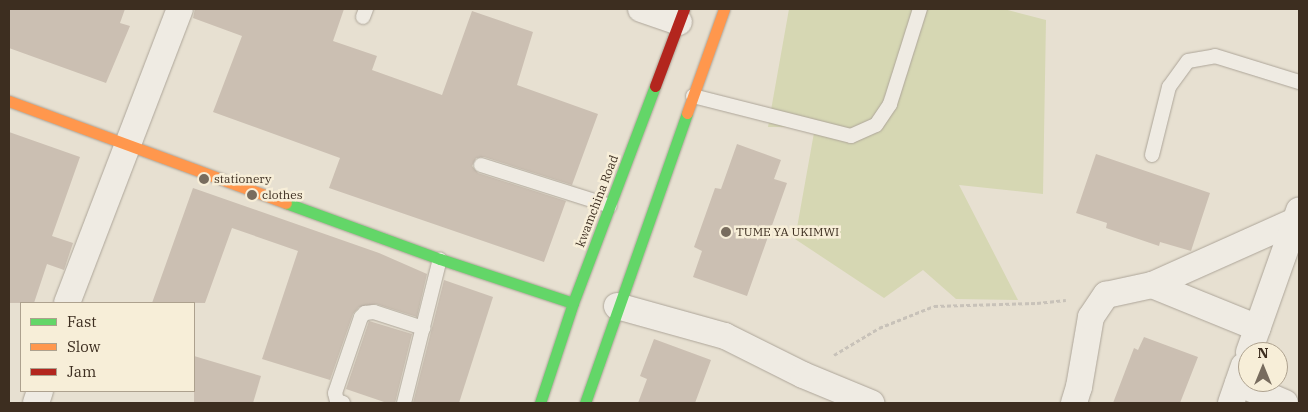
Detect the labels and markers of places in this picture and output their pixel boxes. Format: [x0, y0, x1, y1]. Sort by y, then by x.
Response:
place label: stationery [214, 172, 271, 186]
marker: stationery [198, 173, 210, 185]
place label: clothes [262, 188, 303, 202]
marker: clothes [246, 189, 258, 201]
place label: TUME YA UKIMWI [736, 225, 839, 239]
marker: TUME YA UKIMWI [720, 226, 732, 238]

